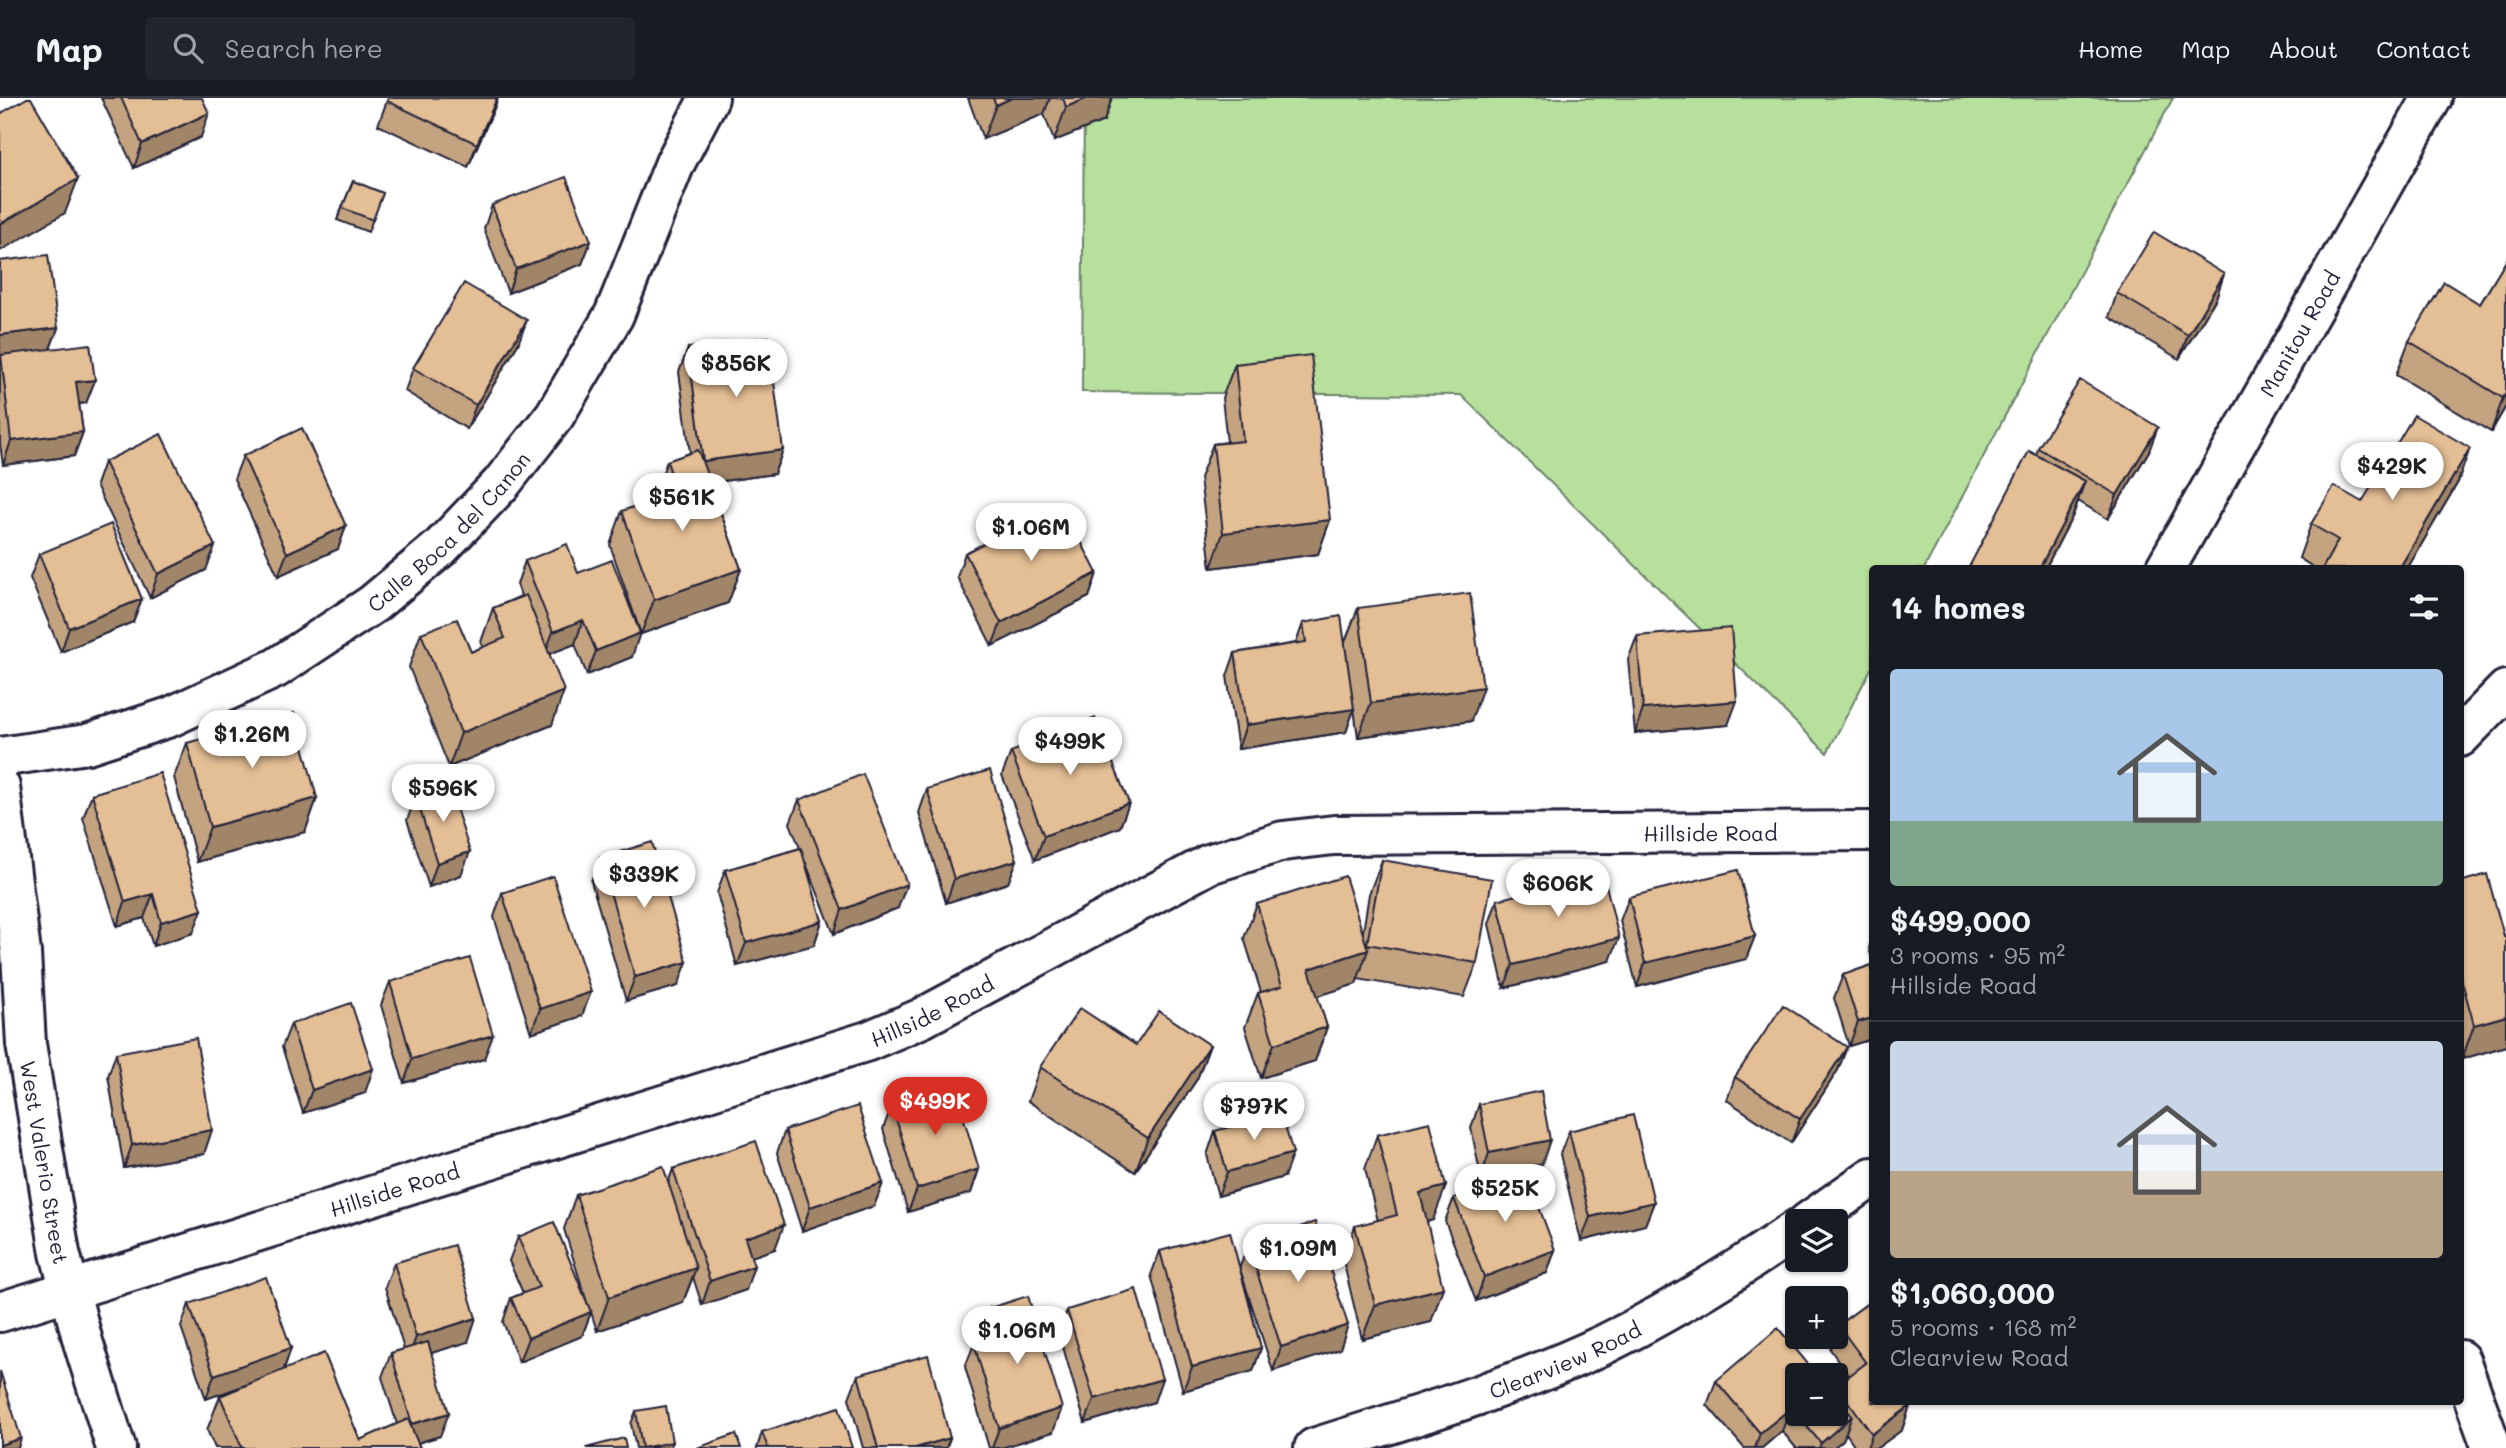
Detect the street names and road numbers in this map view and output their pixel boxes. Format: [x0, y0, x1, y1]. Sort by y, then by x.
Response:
street label: Manitou Road [2252, 266, 2345, 401]
street label: Calle Boca del Canon [361, 446, 535, 617]
street label: Hillside Road [1643, 818, 1778, 846]
street label: Hillside Road [866, 969, 998, 1052]
street label: West Valerio Street [15, 1058, 76, 1267]
street label: Hillside Road [326, 1156, 462, 1222]
street label: Clearview Road [1485, 1315, 1645, 1404]

